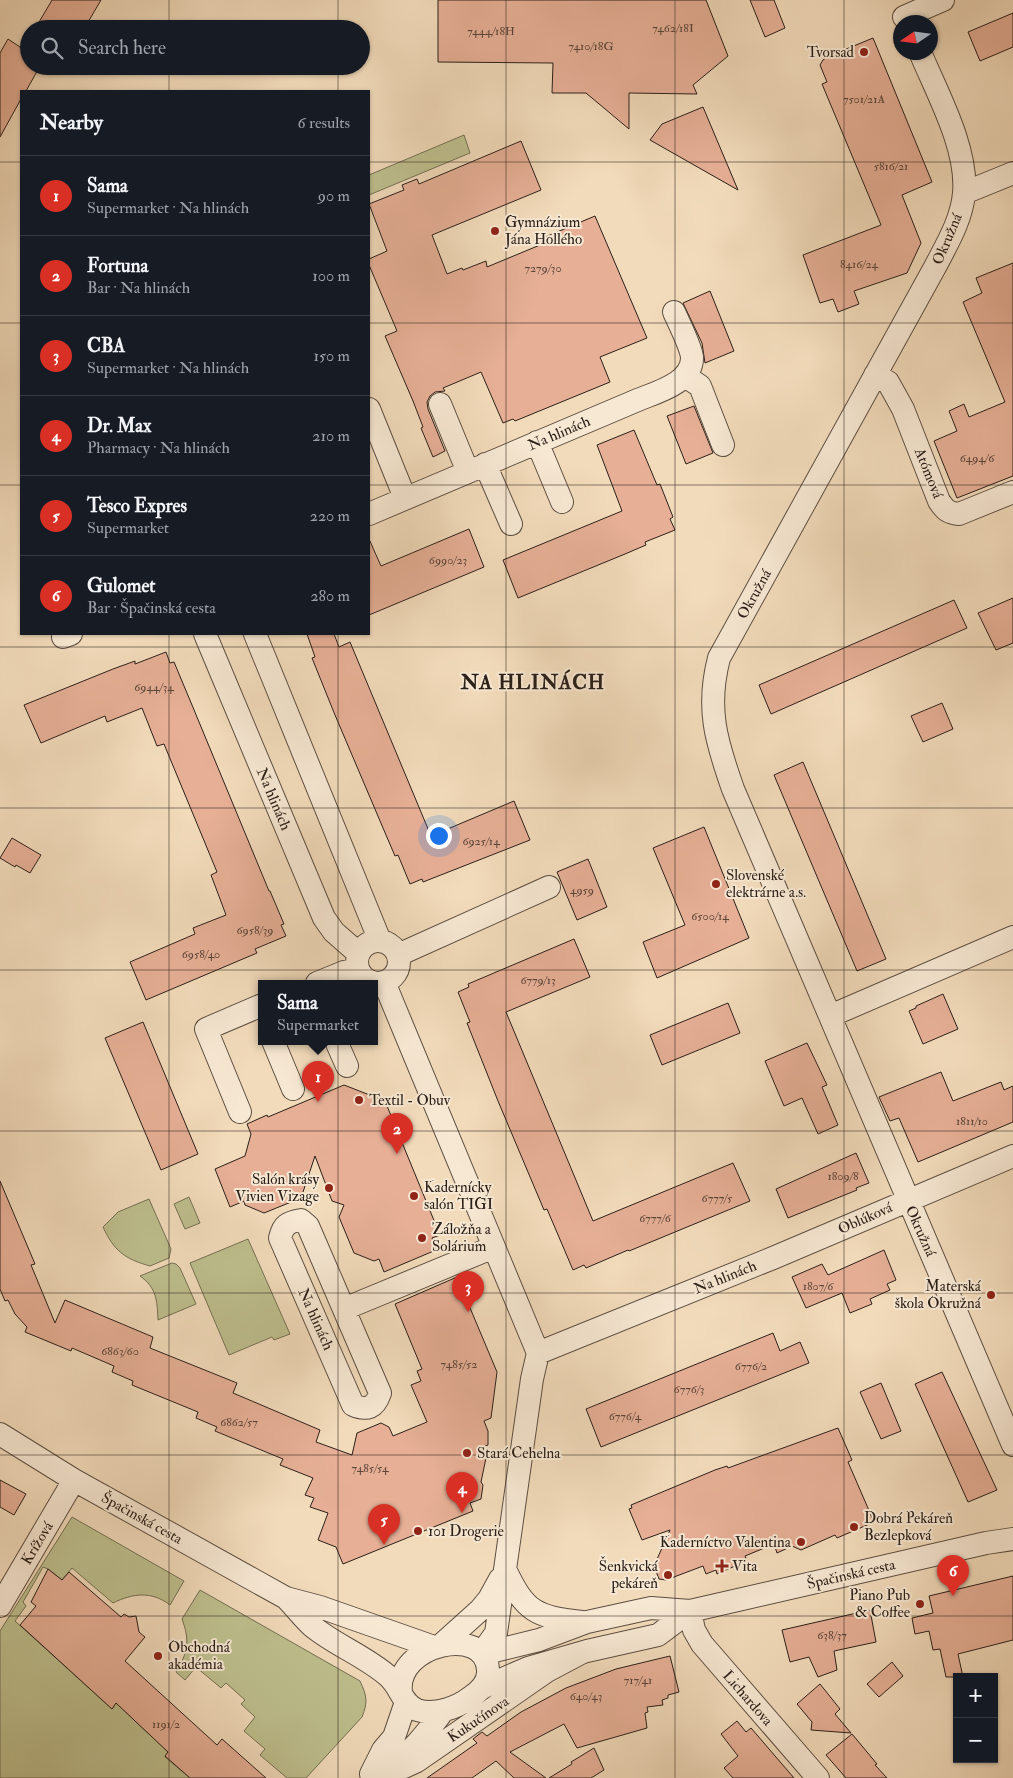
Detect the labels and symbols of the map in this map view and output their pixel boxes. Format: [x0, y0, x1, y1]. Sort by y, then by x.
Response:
north arrow [893, 15, 938, 60]
house number: 7462/18I [652, 21, 694, 36]
house number: 7444/18H [467, 24, 515, 39]
house number: 7410/18G [568, 39, 614, 54]
place label: Tvorsad [807, 43, 855, 62]
marker: Tvorsad [858, 46, 870, 58]
house number: 7501/21A [843, 92, 885, 107]
house number: 5816/21 [874, 159, 908, 174]
street label: Okružná [928, 210, 967, 268]
place label: Gymnázium Jána Hollého [504, 213, 582, 250]
marker: Gymnázium Jána Hollého [489, 225, 501, 237]
house number: 8416/24 [840, 257, 879, 272]
house number: 7279/30 [524, 261, 562, 276]
street label: Na hlinách [525, 412, 593, 455]
street label: Atómová [909, 444, 948, 502]
house number: 6494/6 [960, 451, 995, 466]
house number: 6990/23 [429, 553, 467, 568]
street label: Okružná [733, 565, 776, 622]
district label: NA HLINÁCH [460, 669, 605, 695]
house number: 6944/34 [134, 680, 174, 695]
street label: Na hlinách [252, 765, 295, 833]
your location [426, 823, 452, 849]
house number: 6925/14 [462, 834, 500, 849]
place label: Slovenské elektrárne a.s. [726, 866, 806, 902]
marker: Slovenské elektrárne a.s. [710, 878, 722, 890]
house number: 4959 [570, 883, 594, 898]
house number: 6500/14 [691, 909, 729, 924]
house number: 6958/39 [237, 923, 273, 938]
house number: 6958/40 [182, 947, 220, 962]
house number: 6779/13 [520, 973, 556, 988]
pin: 1 [302, 1061, 334, 1102]
place label: Textil - Obuv [369, 1091, 451, 1110]
marker: Textil - Obuv [353, 1094, 365, 1106]
pin: 2 [381, 1113, 413, 1154]
house number: 1811/10 [956, 1114, 988, 1129]
house number: 1809/8 [827, 1169, 859, 1184]
place label: Salón krásy Vivien Vizage [235, 1170, 319, 1206]
place label: Kadernícky salón TIGI [424, 1178, 493, 1214]
marker: Salón krásy Vivien Vizage [323, 1182, 335, 1194]
marker: Kadernícky salón TIGI [408, 1190, 420, 1202]
house number: 6777/5 [702, 1191, 733, 1206]
street label: Oblúková [835, 1198, 896, 1239]
street label: Okružná [901, 1203, 941, 1260]
house number: 6777/6 [639, 1211, 672, 1226]
place label: Záložňa a Solárium [432, 1220, 492, 1256]
marker: Záložňa a Solárium [416, 1232, 428, 1244]
street label: Na hlinách [691, 1256, 759, 1299]
pin: 3 [452, 1271, 484, 1312]
place label: Materská škola Okružná [895, 1277, 982, 1313]
house number: 1807/6 [803, 1279, 834, 1294]
street label: Na hlinách [293, 1285, 338, 1353]
marker: Materská škola Okružná [985, 1289, 997, 1301]
house number: 6863/60 [101, 1344, 139, 1359]
house number: 7485/52 [441, 1357, 477, 1372]
house number: 6776/2 [735, 1359, 767, 1374]
house number: 6776/3 [674, 1382, 704, 1397]
house number: 6776/4 [609, 1409, 642, 1424]
house number: 6862/57 [220, 1415, 258, 1430]
place label: Stará Cehelna [477, 1444, 561, 1463]
marker: Stará Cehelna [461, 1447, 473, 1459]
house number: 7485/54 [352, 1461, 389, 1476]
pin: 4 [446, 1472, 478, 1513]
street label: Špačinská cesta [97, 1487, 187, 1550]
pin: 5 [368, 1504, 400, 1545]
place label: Dobrá Pekáreň Bezlepková [864, 1509, 953, 1546]
street label: Krížová [17, 1518, 58, 1568]
marker: Dobrá Pekáreň Bezlepková [848, 1521, 860, 1533]
place label: 101 Drogerie [428, 1522, 504, 1541]
marker: 101 Drogerie [412, 1525, 424, 1537]
place label: Kaderníctvo Valentina [660, 1533, 792, 1552]
marker: Kaderníctvo Valentina [795, 1536, 807, 1548]
street label: Špačinská cesta [805, 1553, 898, 1595]
place label: Šenkvická pekáreň [599, 1555, 659, 1594]
pin: 6 [937, 1555, 969, 1596]
place label: Vita [732, 1557, 758, 1576]
marker: Vita [716, 1560, 728, 1572]
marker: Šenkvická pekáreň [662, 1569, 674, 1581]
place label: Piano Pub & Coffee [849, 1586, 910, 1622]
marker: Piano Pub & Coffee [914, 1598, 926, 1610]
house number: 638/37 [817, 1628, 847, 1643]
place label: Obchodná akadémia [168, 1638, 231, 1674]
marker: Obchodná akadémia [152, 1650, 164, 1662]
street label: Lichardova [718, 1667, 777, 1731]
house number: 717/41 [624, 1673, 652, 1688]
house number: 640/43 [570, 1689, 602, 1704]
street label: Kukučínova [444, 1691, 513, 1747]
house number: 1191/2 [152, 1717, 180, 1732]

